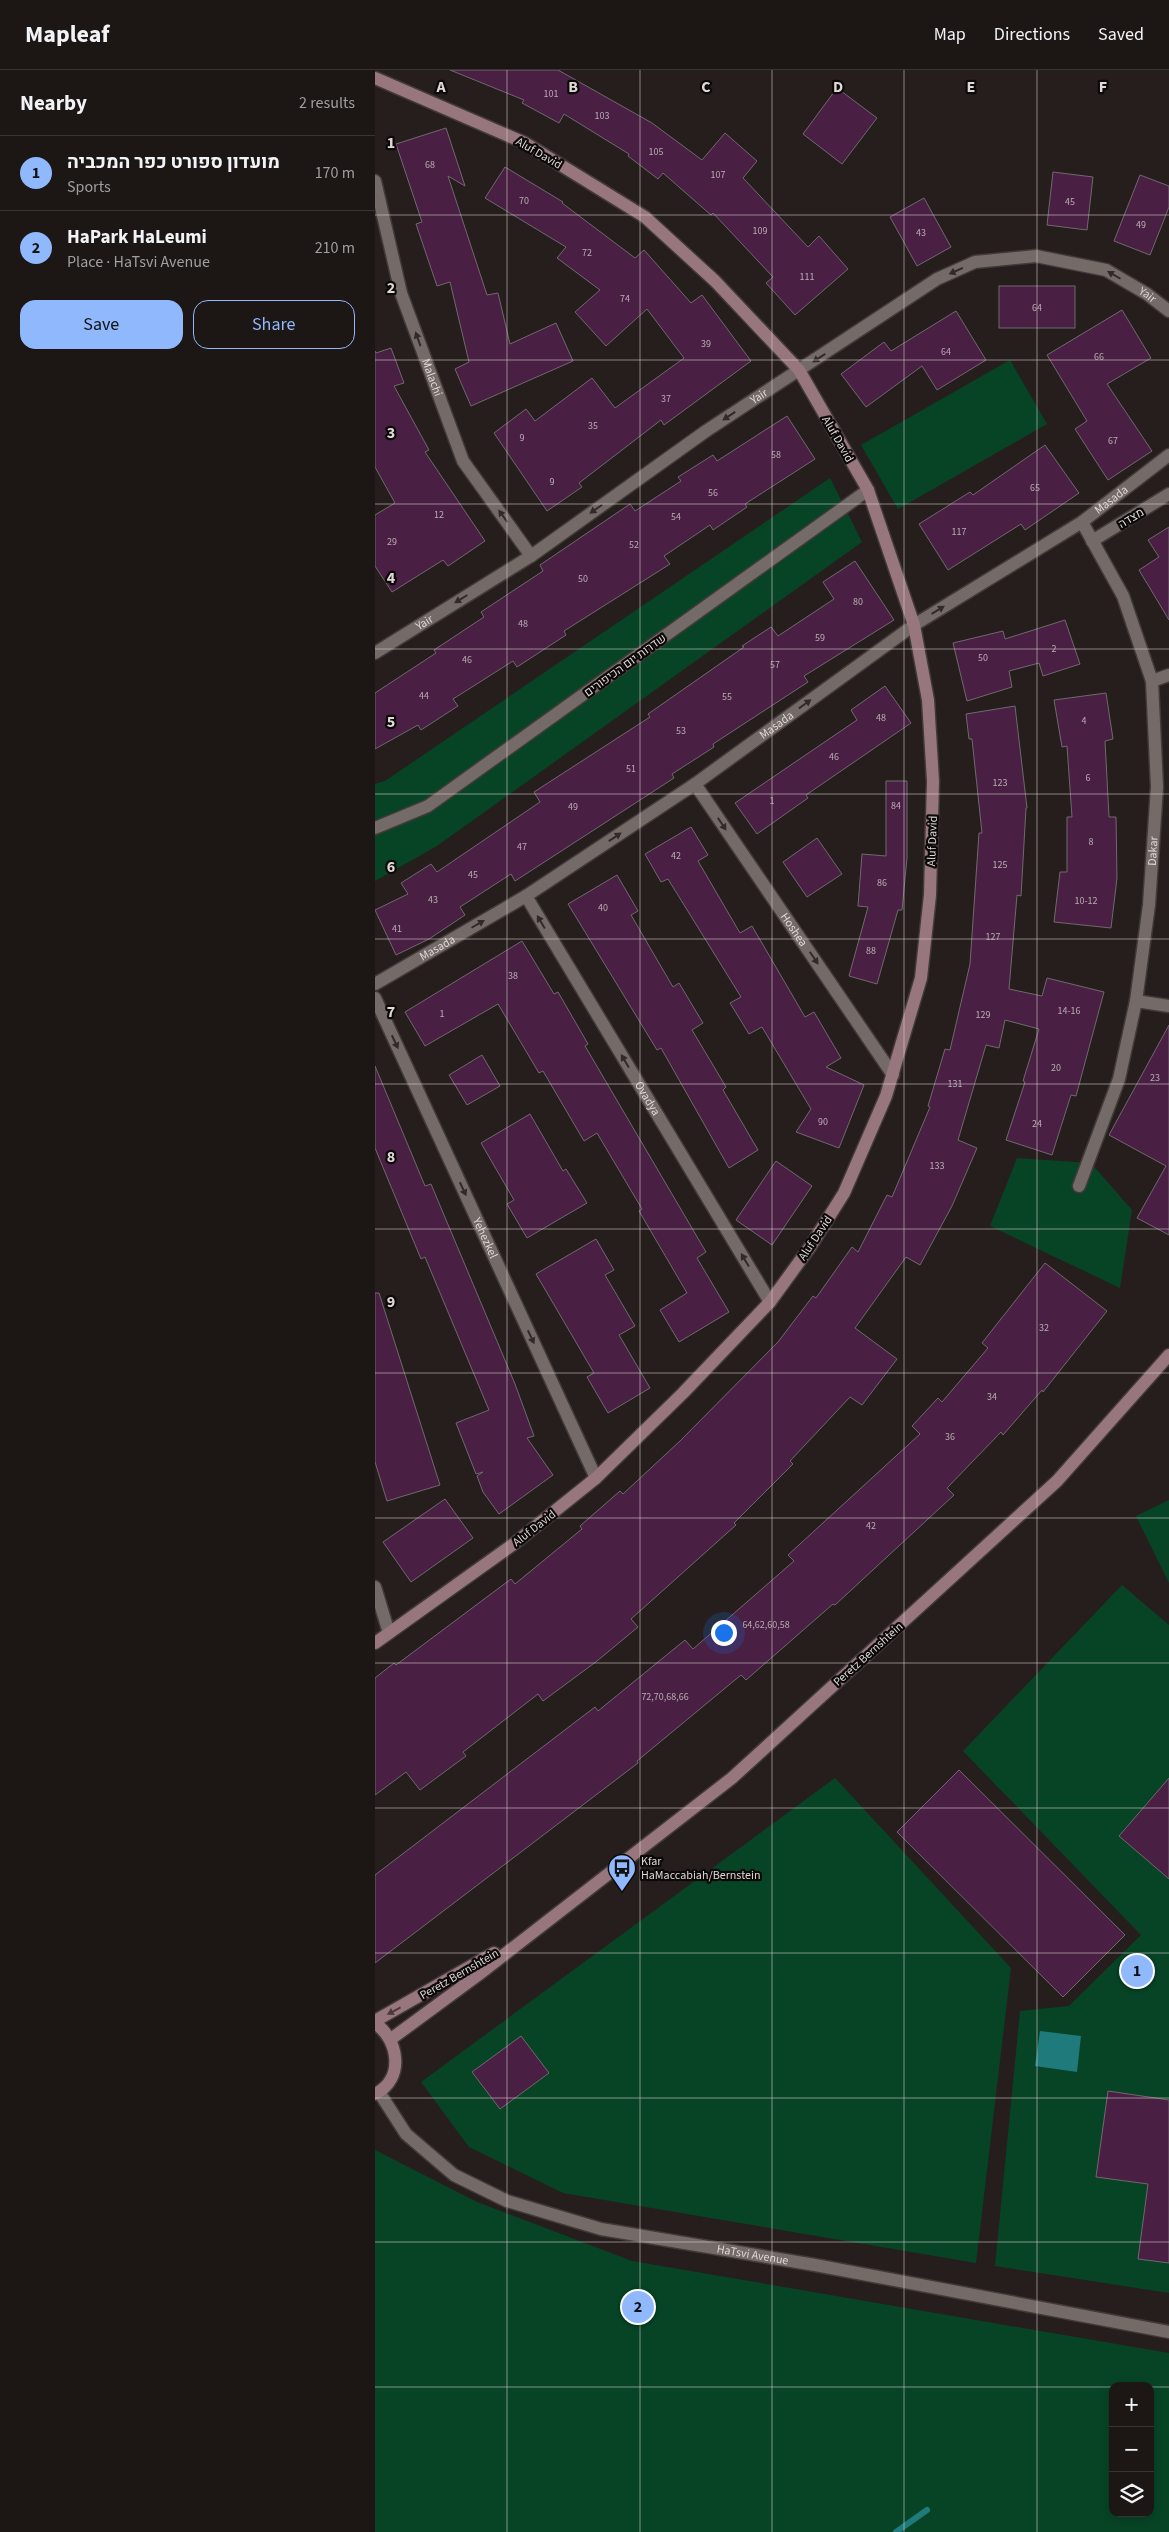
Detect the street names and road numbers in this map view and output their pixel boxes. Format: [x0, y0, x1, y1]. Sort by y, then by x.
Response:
street label: Aluf David [513, 133, 565, 173]
street label: Yair [1135, 282, 1160, 308]
street label: Malachi [417, 356, 446, 399]
street label: Yair [746, 384, 772, 409]
street label: Aluf David [818, 413, 858, 465]
street label: Masada [1091, 481, 1132, 518]
street label: מצדה [1115, 504, 1147, 533]
street label: Yair [411, 610, 437, 635]
street label: שדרות יום הכיפורים [581, 630, 670, 701]
street label: Masada [756, 707, 797, 744]
street label: Aluf David [923, 815, 942, 867]
street label: Dakar [1144, 835, 1163, 866]
street label: Hoshea [776, 909, 811, 950]
street label: Masada [416, 931, 458, 965]
street label: Ovadya [630, 1078, 664, 1119]
street label: Aluf David [794, 1213, 837, 1264]
street label: Yehezkel [468, 1214, 502, 1261]
street label: Aluf David [509, 1506, 559, 1551]
street label: Peretz Bernshtein [830, 1618, 907, 1690]
street label: Peretz Bernshtein [417, 1945, 502, 2004]
street label: HaTsvi Avenue [716, 2241, 790, 2269]

